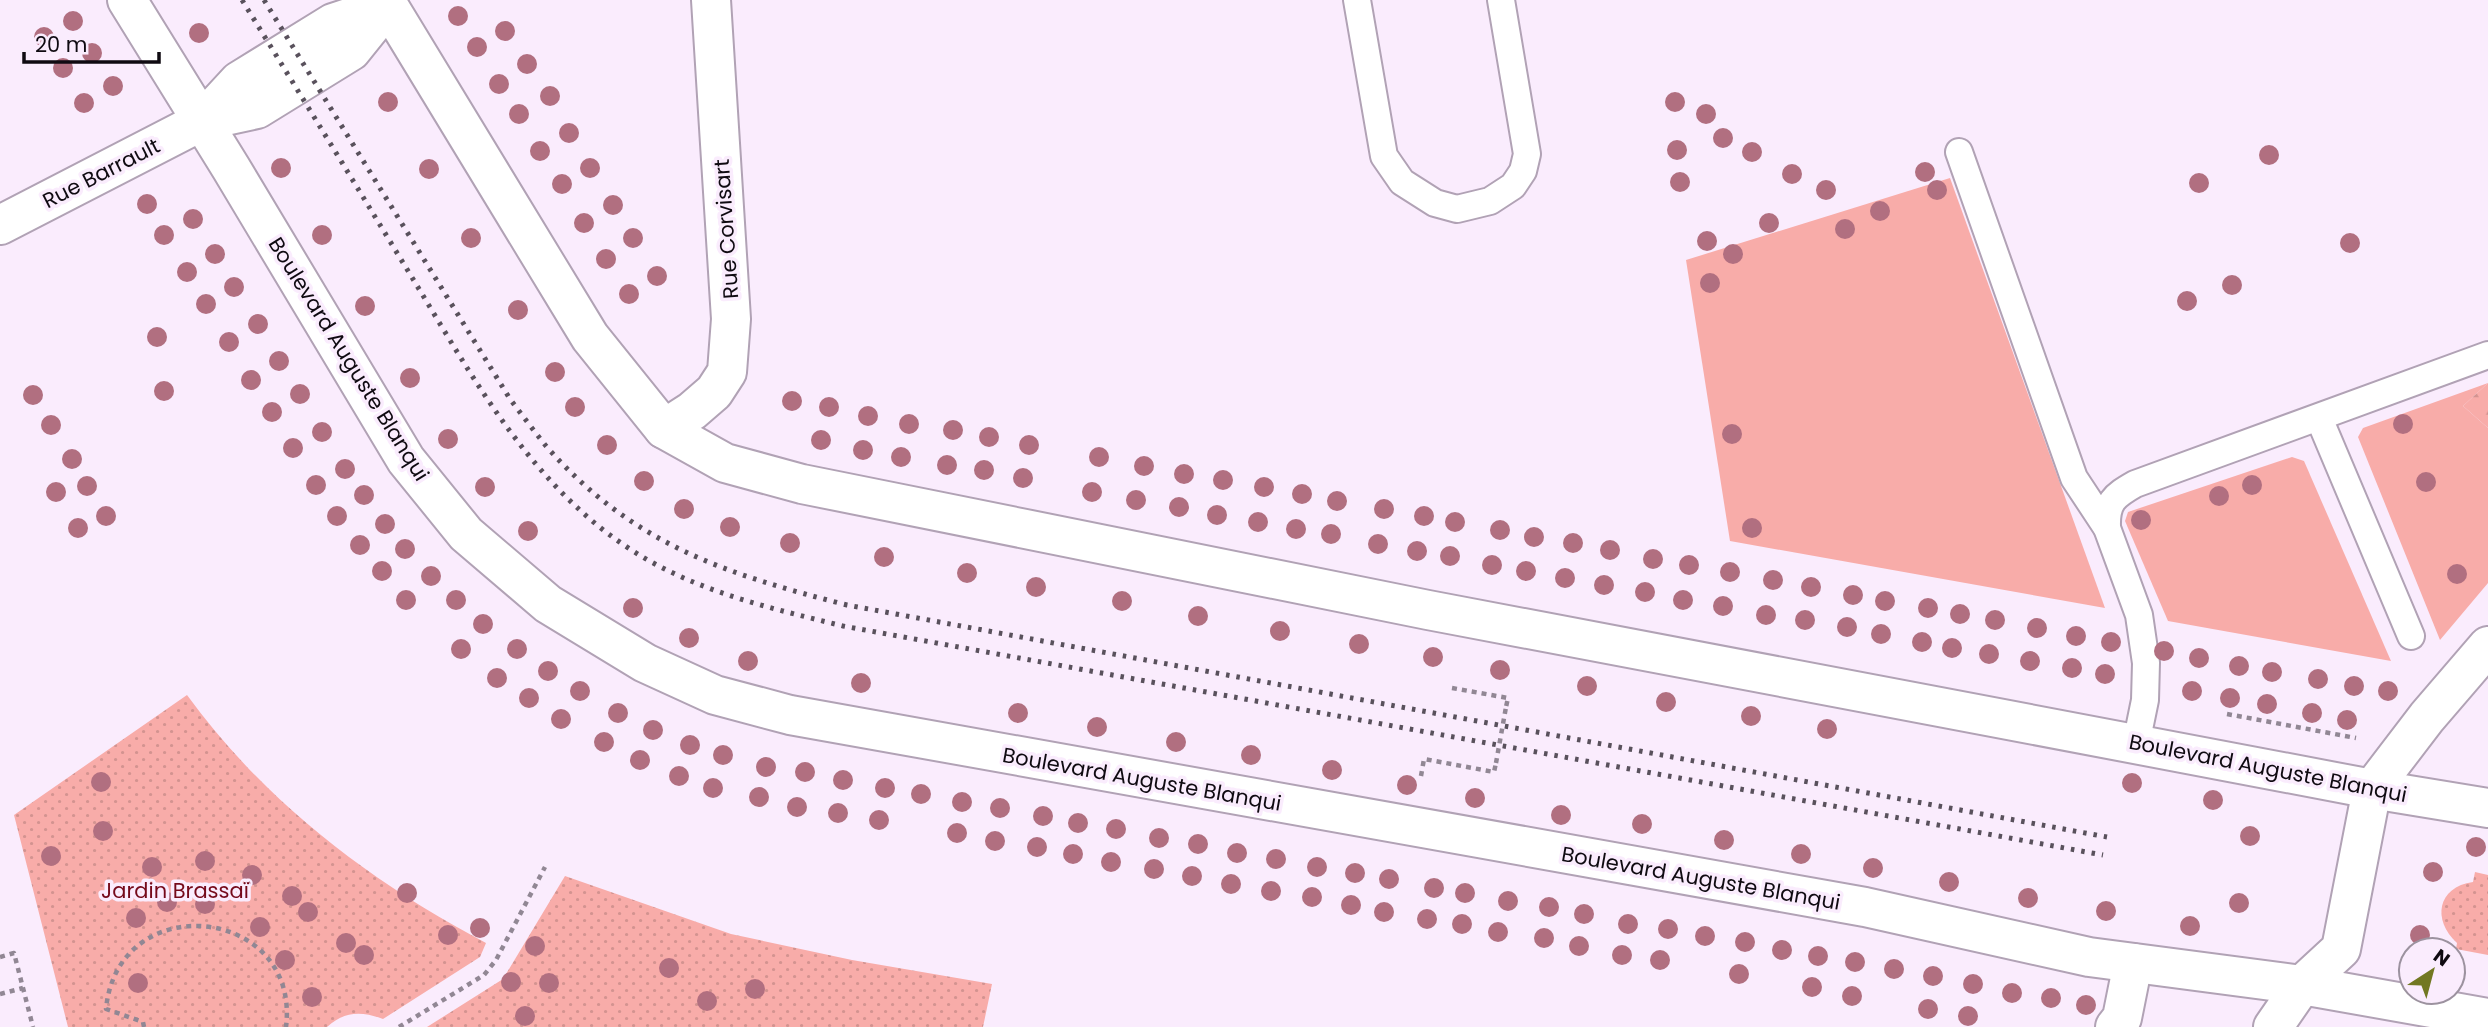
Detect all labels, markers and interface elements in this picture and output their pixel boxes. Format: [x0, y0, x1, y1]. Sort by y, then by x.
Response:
scale bar [24, 21, 159, 65]
text: 20 m [35, 30, 88, 59]
street label: Rue Barrault [37, 131, 165, 215]
street label: Rue Corvisart [707, 158, 745, 300]
street label: Boulevard Auguste Blanqui [262, 232, 436, 486]
street label: Boulevard Auguste Blanqui [2127, 727, 2409, 809]
street label: Boulevard Auguste Blanqui [1000, 740, 1284, 818]
street label: Boulevard Auguste Blanqui [1559, 839, 1843, 917]
park label: Jardin Brassaï [101, 876, 250, 905]
north arrow [2397, 936, 2467, 1006]
text: N [2428, 943, 2455, 973]

